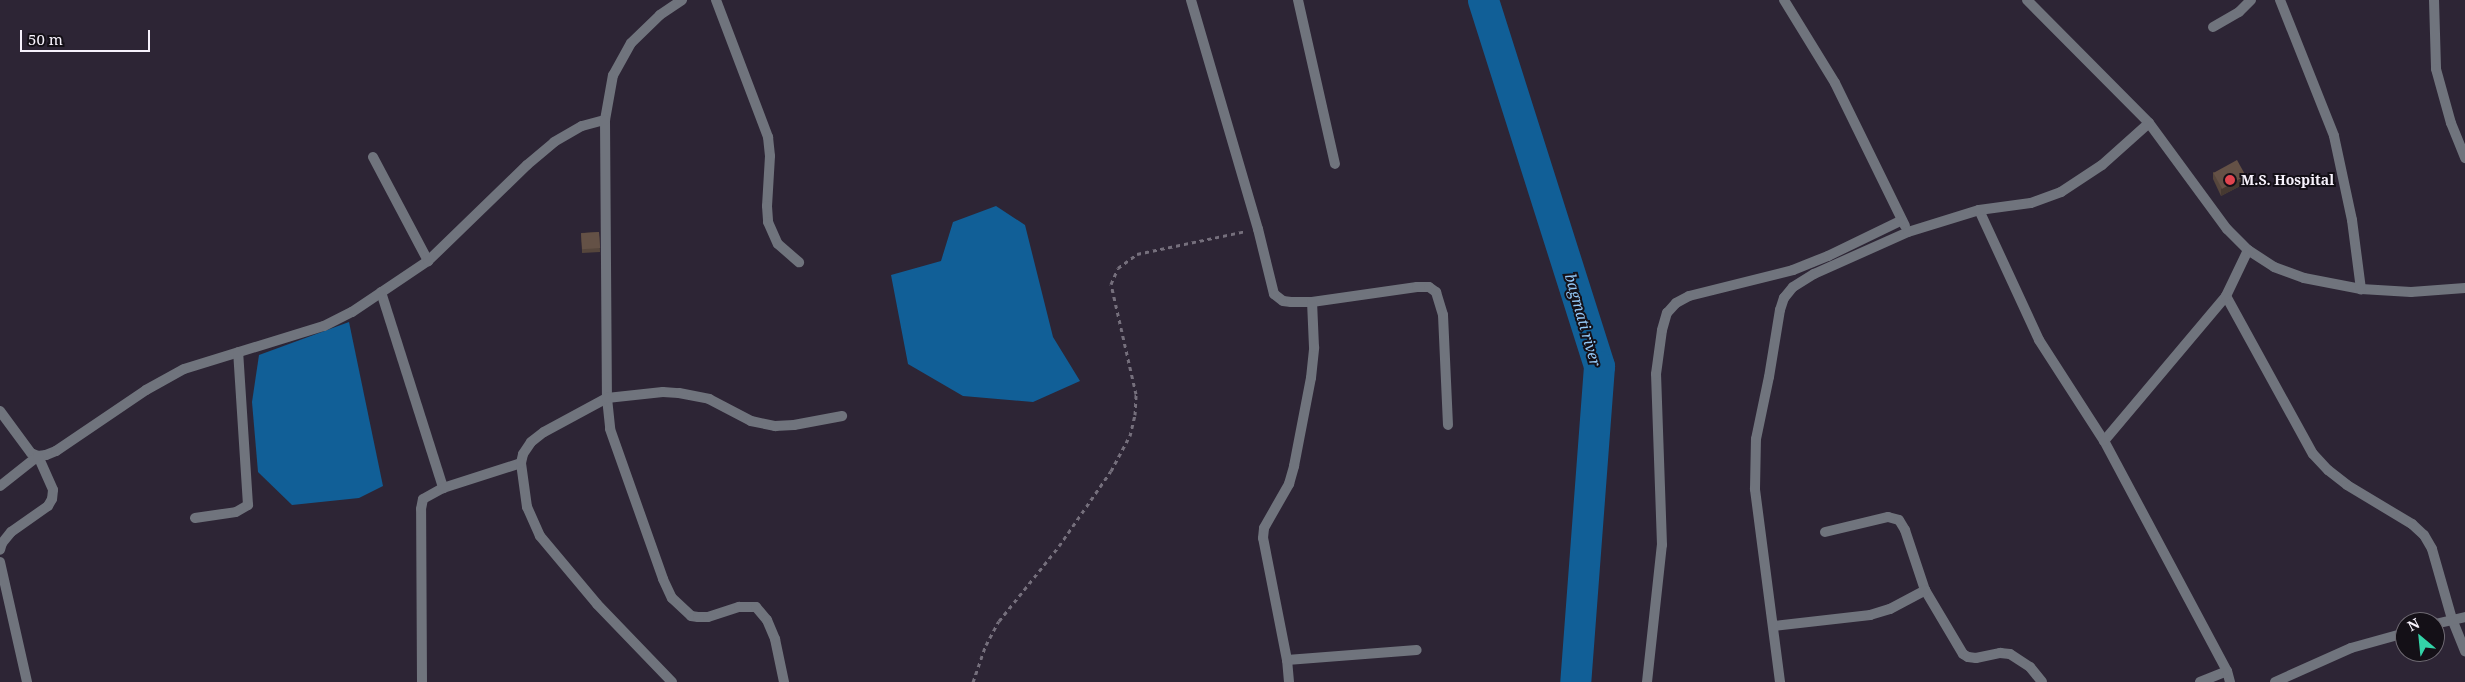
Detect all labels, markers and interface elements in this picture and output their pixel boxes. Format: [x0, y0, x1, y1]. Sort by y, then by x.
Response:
scale bar [22, 20, 152, 52]
text: 50 m [28, 29, 63, 49]
place label: M.S. Hospital [2241, 172, 2334, 188]
marker: M.S. Hospital [2223, 173, 2237, 187]
water label: bagmati river [1561, 272, 1605, 368]
north arrow [2395, 612, 2445, 662]
text: N [2404, 613, 2423, 635]

